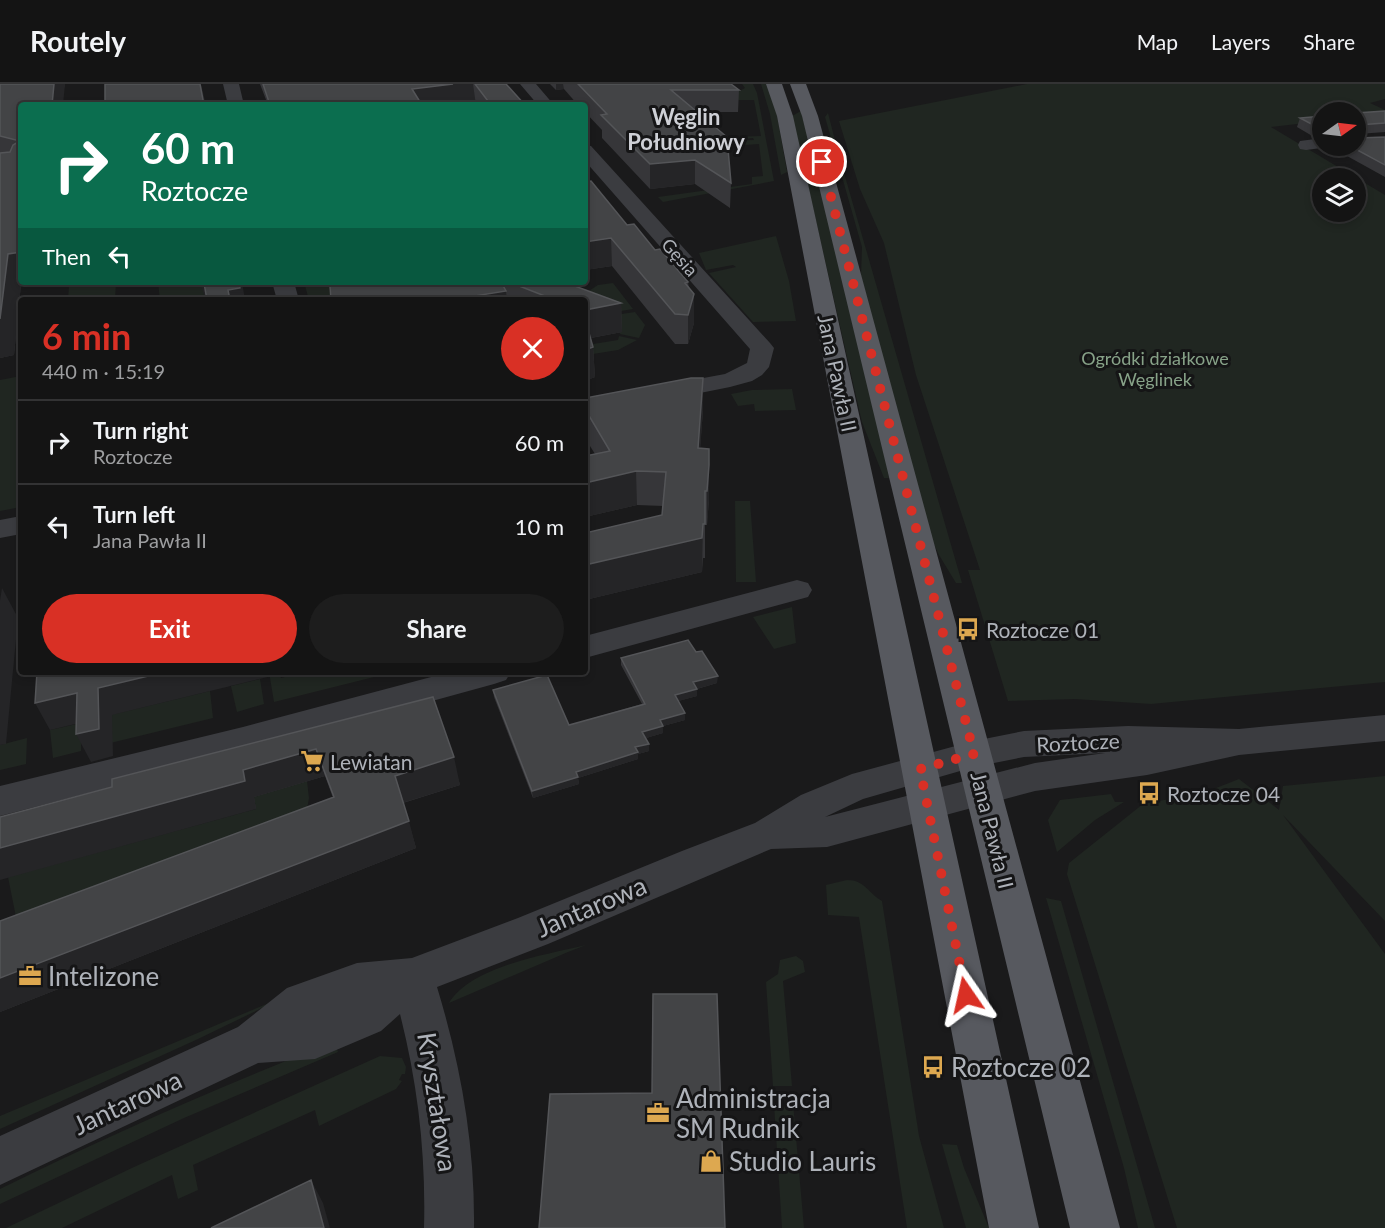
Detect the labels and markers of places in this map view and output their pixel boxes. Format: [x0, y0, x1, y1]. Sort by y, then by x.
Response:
pin [796, 136, 847, 187]
bus stop icon: Roztocze 01 [955, 616, 981, 642]
place label: Roztocze 01 [986, 617, 1099, 642]
supermarket icon: Lewiatan [299, 748, 325, 774]
place label: Lewiatan [330, 749, 413, 774]
bus stop icon: Roztocze 04 [1136, 780, 1162, 806]
place label: Roztocze 04 [1167, 781, 1280, 806]
place label: Intelizone [48, 960, 159, 992]
office icon: Intelizone [17, 963, 43, 989]
place label: Roztocze 02 [951, 1051, 1091, 1083]
bus stop icon: Roztocze 02 [920, 1054, 946, 1080]
place label: Administracja SM Rudnik [676, 1082, 831, 1144]
office icon: Administracja SM Rudnik [645, 1100, 671, 1126]
place label: Studio Lauris [729, 1145, 876, 1177]
shop icon: Studio Lauris [698, 1148, 724, 1174]

